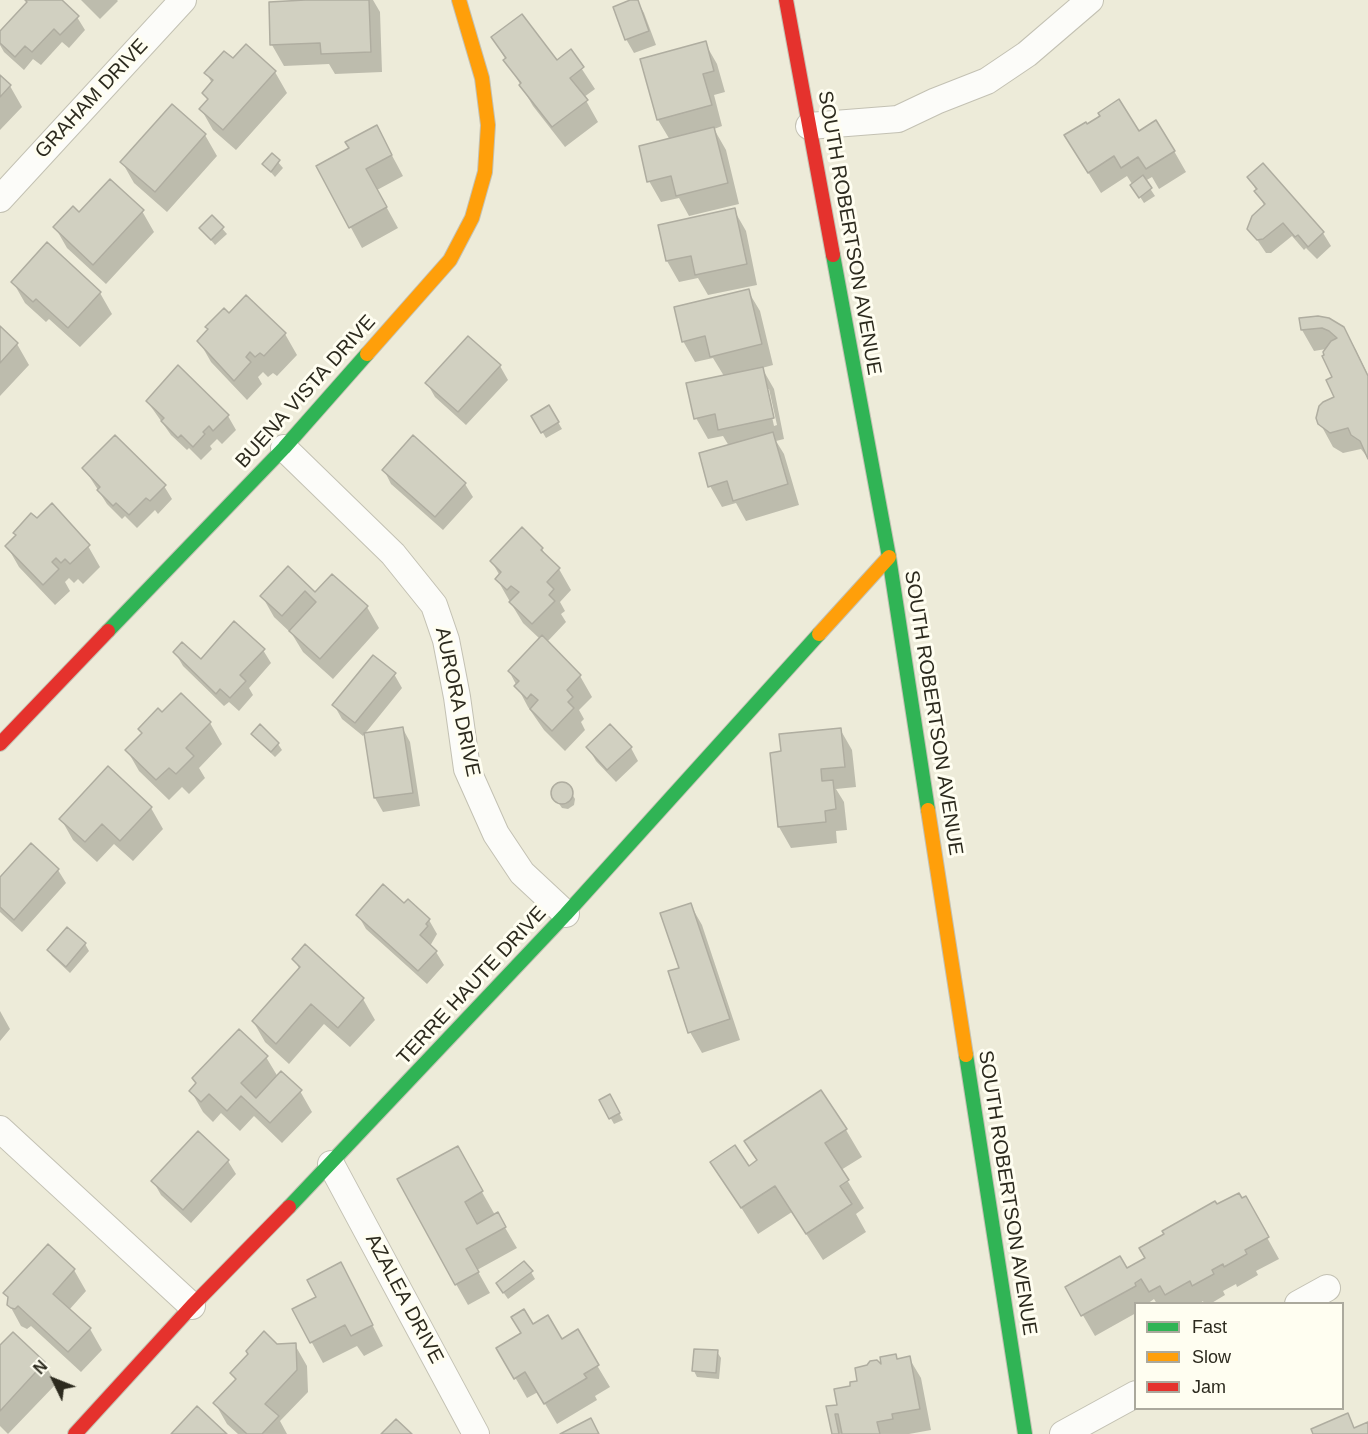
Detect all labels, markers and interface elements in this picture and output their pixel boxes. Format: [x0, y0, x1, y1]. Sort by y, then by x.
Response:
street label: GRAHAM DRIVE [31, 34, 153, 164]
street label: SOUTH ROBERTSON AVENUE [812, 89, 886, 377]
street label: BUENA VISTA DRIVE [231, 311, 381, 473]
street label: SOUTH ROBERTSON AVENUE [899, 569, 967, 857]
street label: AURORA DRIVE [429, 625, 485, 779]
street label: TERRE HAUTE DRIVE [392, 902, 552, 1070]
street label: SOUTH ROBERTSON AVENUE [973, 1049, 1041, 1337]
street label: AZALEA DRIVE [360, 1230, 448, 1368]
legend [1134, 1302, 1344, 1410]
text: Fast [1192, 1317, 1227, 1337]
text: Slow [1192, 1347, 1231, 1367]
north arrow [24, 1350, 84, 1410]
text: N [30, 1357, 51, 1377]
text: Jam [1192, 1377, 1226, 1397]

